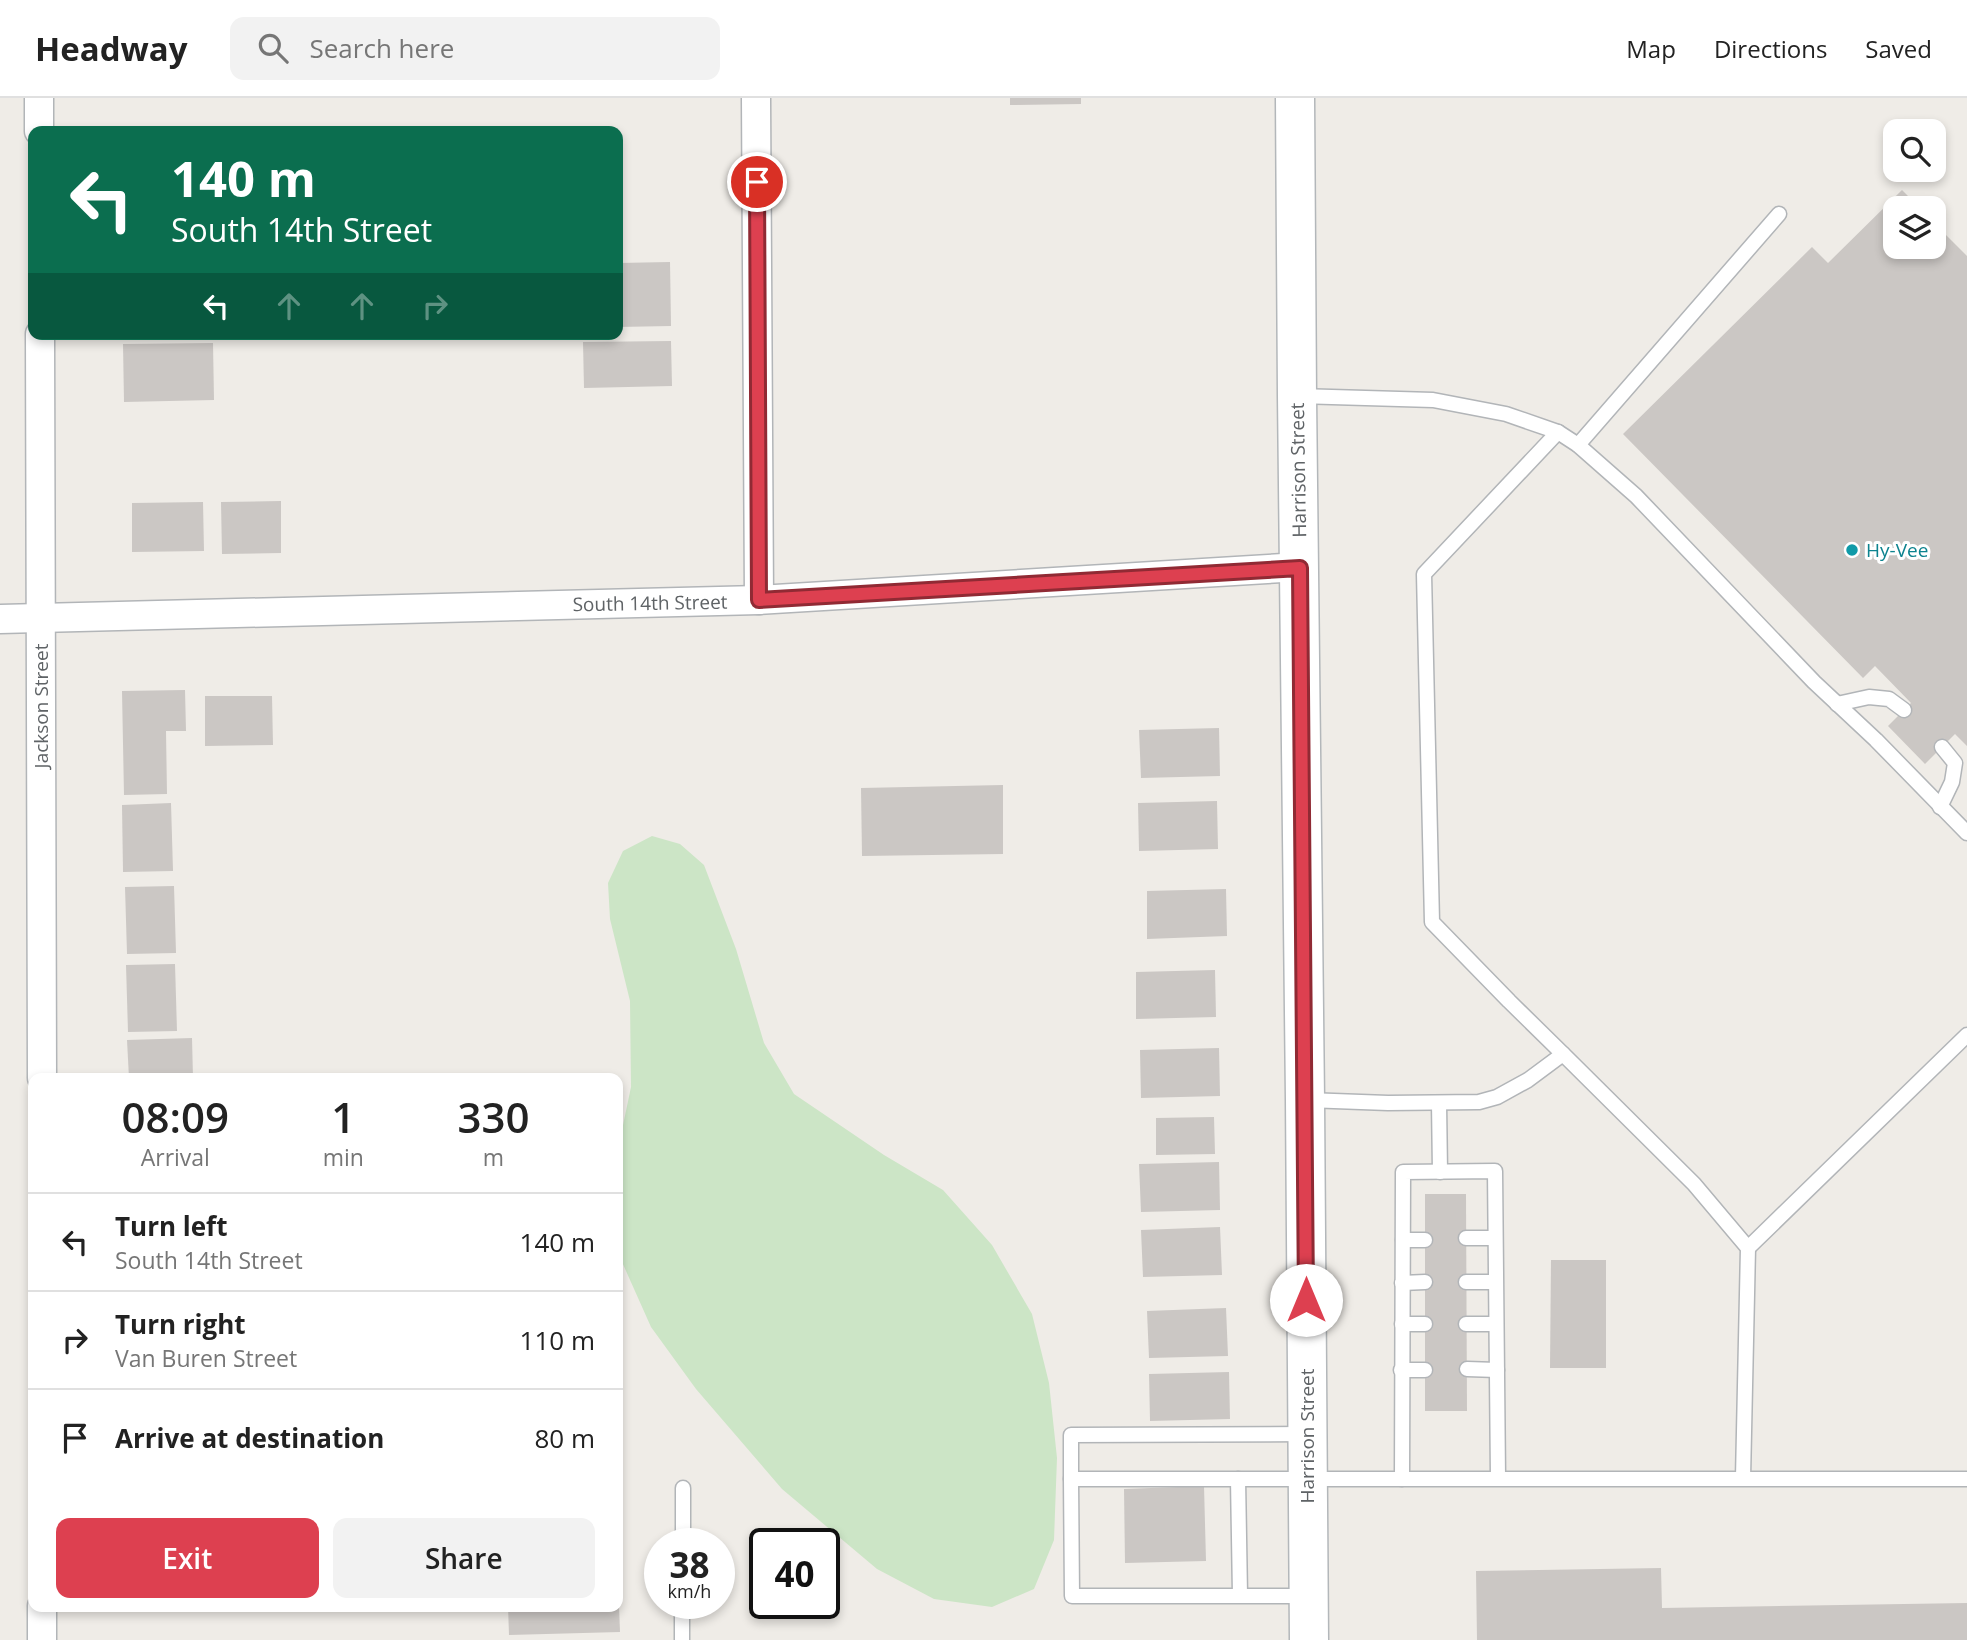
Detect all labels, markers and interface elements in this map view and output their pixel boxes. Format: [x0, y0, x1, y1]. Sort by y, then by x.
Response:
search box [230, 17, 720, 80]
text: Headway [35, 26, 188, 71]
icon: search [254, 29, 292, 67]
text: Search here [310, 30, 454, 66]
text: Map [1626, 32, 1676, 65]
text: Directions [1714, 32, 1827, 65]
text: Saved [1865, 32, 1932, 65]
map controls [1883, 119, 1946, 259]
button: search [1883, 119, 1946, 182]
text: 140 m [171, 145, 316, 211]
pin [727, 152, 787, 212]
icon: left [56, 154, 147, 245]
icon: arrive [738, 163, 776, 201]
button: layers [1883, 196, 1946, 259]
text: South 14th Street [171, 208, 432, 251]
icon: left [197, 287, 235, 325]
icon: ahead [270, 287, 308, 325]
icon: ahead [343, 287, 381, 325]
icon: right [416, 287, 454, 325]
street label: Harrison Street [1284, 402, 1312, 538]
place label: Hy-Vee [1866, 537, 1928, 563]
marker: Hy-Vee [1844, 542, 1860, 558]
street label: South 14th Street [572, 589, 728, 617]
street label: Jackson Street [28, 643, 54, 770]
text: 08:09 [122, 1088, 229, 1145]
text: 1 [331, 1088, 355, 1145]
text: 330 [457, 1088, 529, 1145]
text: Arrival [141, 1141, 210, 1173]
text: min [323, 1141, 364, 1173]
text: m [483, 1141, 504, 1173]
text: Turn left [115, 1208, 227, 1244]
icon: left [56, 1223, 94, 1261]
text: 140 m [520, 1224, 595, 1260]
text: South 14th Street [115, 1244, 303, 1276]
position arrow [1269, 1263, 1343, 1337]
text: Turn right [115, 1306, 246, 1342]
icon: right [56, 1321, 94, 1359]
text: 110 m [520, 1322, 595, 1358]
text: Van Buren Street [115, 1342, 297, 1374]
street label: Harrison Street [1294, 1368, 1320, 1504]
icon: arrive [56, 1419, 94, 1457]
text: Arrive at destination [115, 1420, 384, 1456]
text: 80 m [534, 1420, 595, 1456]
button: Exit [56, 1518, 319, 1598]
button: Share [333, 1518, 595, 1598]
speed limit sign: 40 [749, 1528, 840, 1619]
text: 38 [669, 1541, 710, 1588]
text: km/h [668, 1579, 711, 1603]

